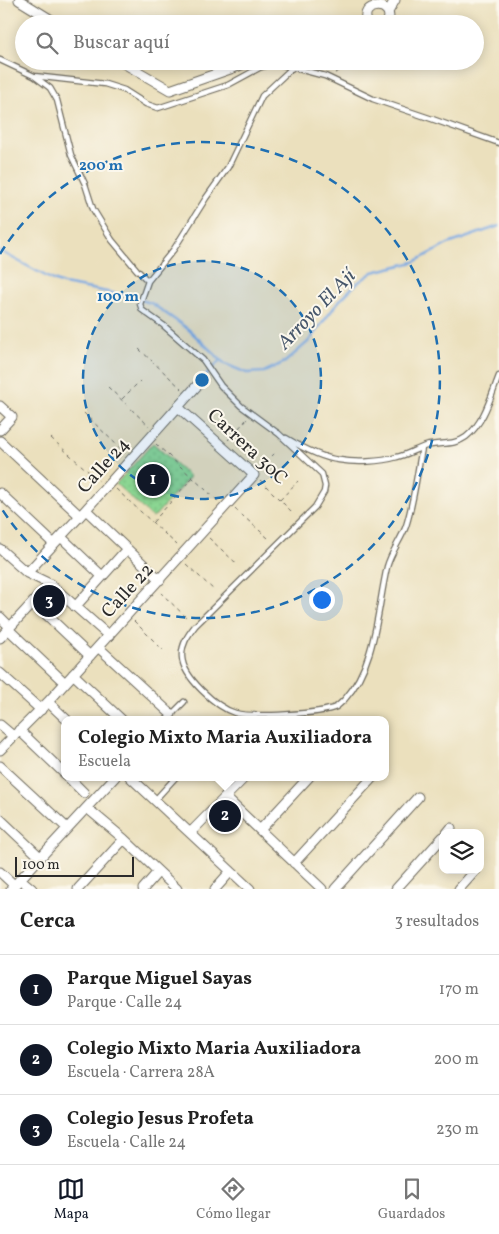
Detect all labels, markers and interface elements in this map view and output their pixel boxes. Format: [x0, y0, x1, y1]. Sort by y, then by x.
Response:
search box [15, 15, 484, 70]
icon: search [33, 29, 61, 57]
text: Buscar aquí [73, 30, 170, 56]
text: 200 m [79, 156, 123, 177]
water label: Arroyo El Ají [271, 262, 364, 357]
text: 100 m [97, 287, 140, 308]
centre of rings [193, 371, 211, 389]
street label: Carrera 30C [201, 403, 293, 491]
street label: Calle 24 [72, 432, 136, 500]
pin: 1 [137, 461, 169, 499]
street label: Calle 22 [96, 558, 160, 624]
pin: 3 [33, 582, 65, 620]
your location [309, 587, 335, 613]
popup [61, 716, 389, 781]
text: Colegio Mixto Maria Auxiliadora [78, 725, 372, 751]
text: Escuela [78, 751, 131, 773]
pin: 2 [209, 797, 241, 835]
map controls [439, 829, 484, 874]
button: layers [439, 829, 484, 874]
scale bar [15, 854, 134, 877]
text: 100 m [22, 856, 60, 875]
text: Cerca [20, 907, 75, 936]
text: 3 resultados [395, 911, 479, 933]
text: Parque Miguel Sayas [67, 966, 252, 992]
text: 1 [33, 979, 39, 1001]
text: 170 m [439, 979, 479, 1001]
text: Parque · Calle 24 [67, 992, 182, 1014]
text: Colegio Mixto Maria Auxiliadora [67, 1036, 361, 1062]
text: 2 [32, 1049, 40, 1071]
text: 200 m [434, 1049, 479, 1071]
text: Escuela · Carrera 28A [67, 1062, 215, 1084]
text: Colegio Jesus Profeta [67, 1106, 254, 1132]
text: 3 [32, 1119, 40, 1141]
text: 230 m [436, 1119, 479, 1141]
text: Escuela · Calle 24 [67, 1132, 186, 1154]
tab: Mapa [54, 1175, 89, 1224]
tab: Cómo llegar [196, 1175, 271, 1224]
tab: Guardados [378, 1175, 445, 1224]

